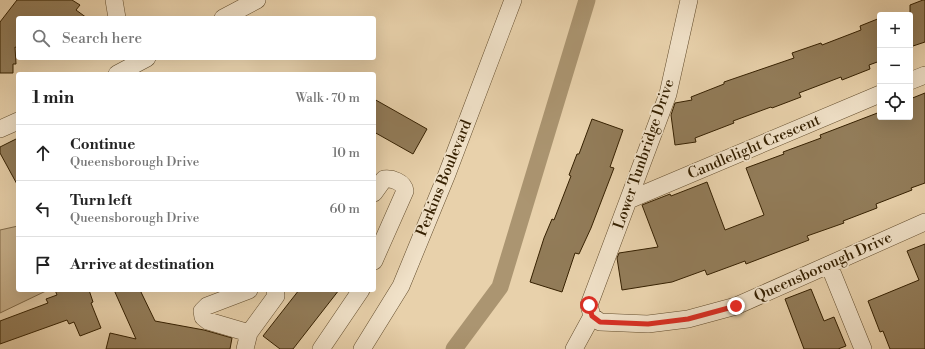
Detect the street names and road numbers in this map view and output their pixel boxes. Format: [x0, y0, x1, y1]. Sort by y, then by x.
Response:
street label: Lower Tunbridge Drive [609, 76, 679, 232]
street label: Candlelight Crescent [685, 110, 824, 184]
street label: Perkins Boulevard [412, 117, 476, 239]
street label: Queensborough Drive [751, 228, 895, 306]

